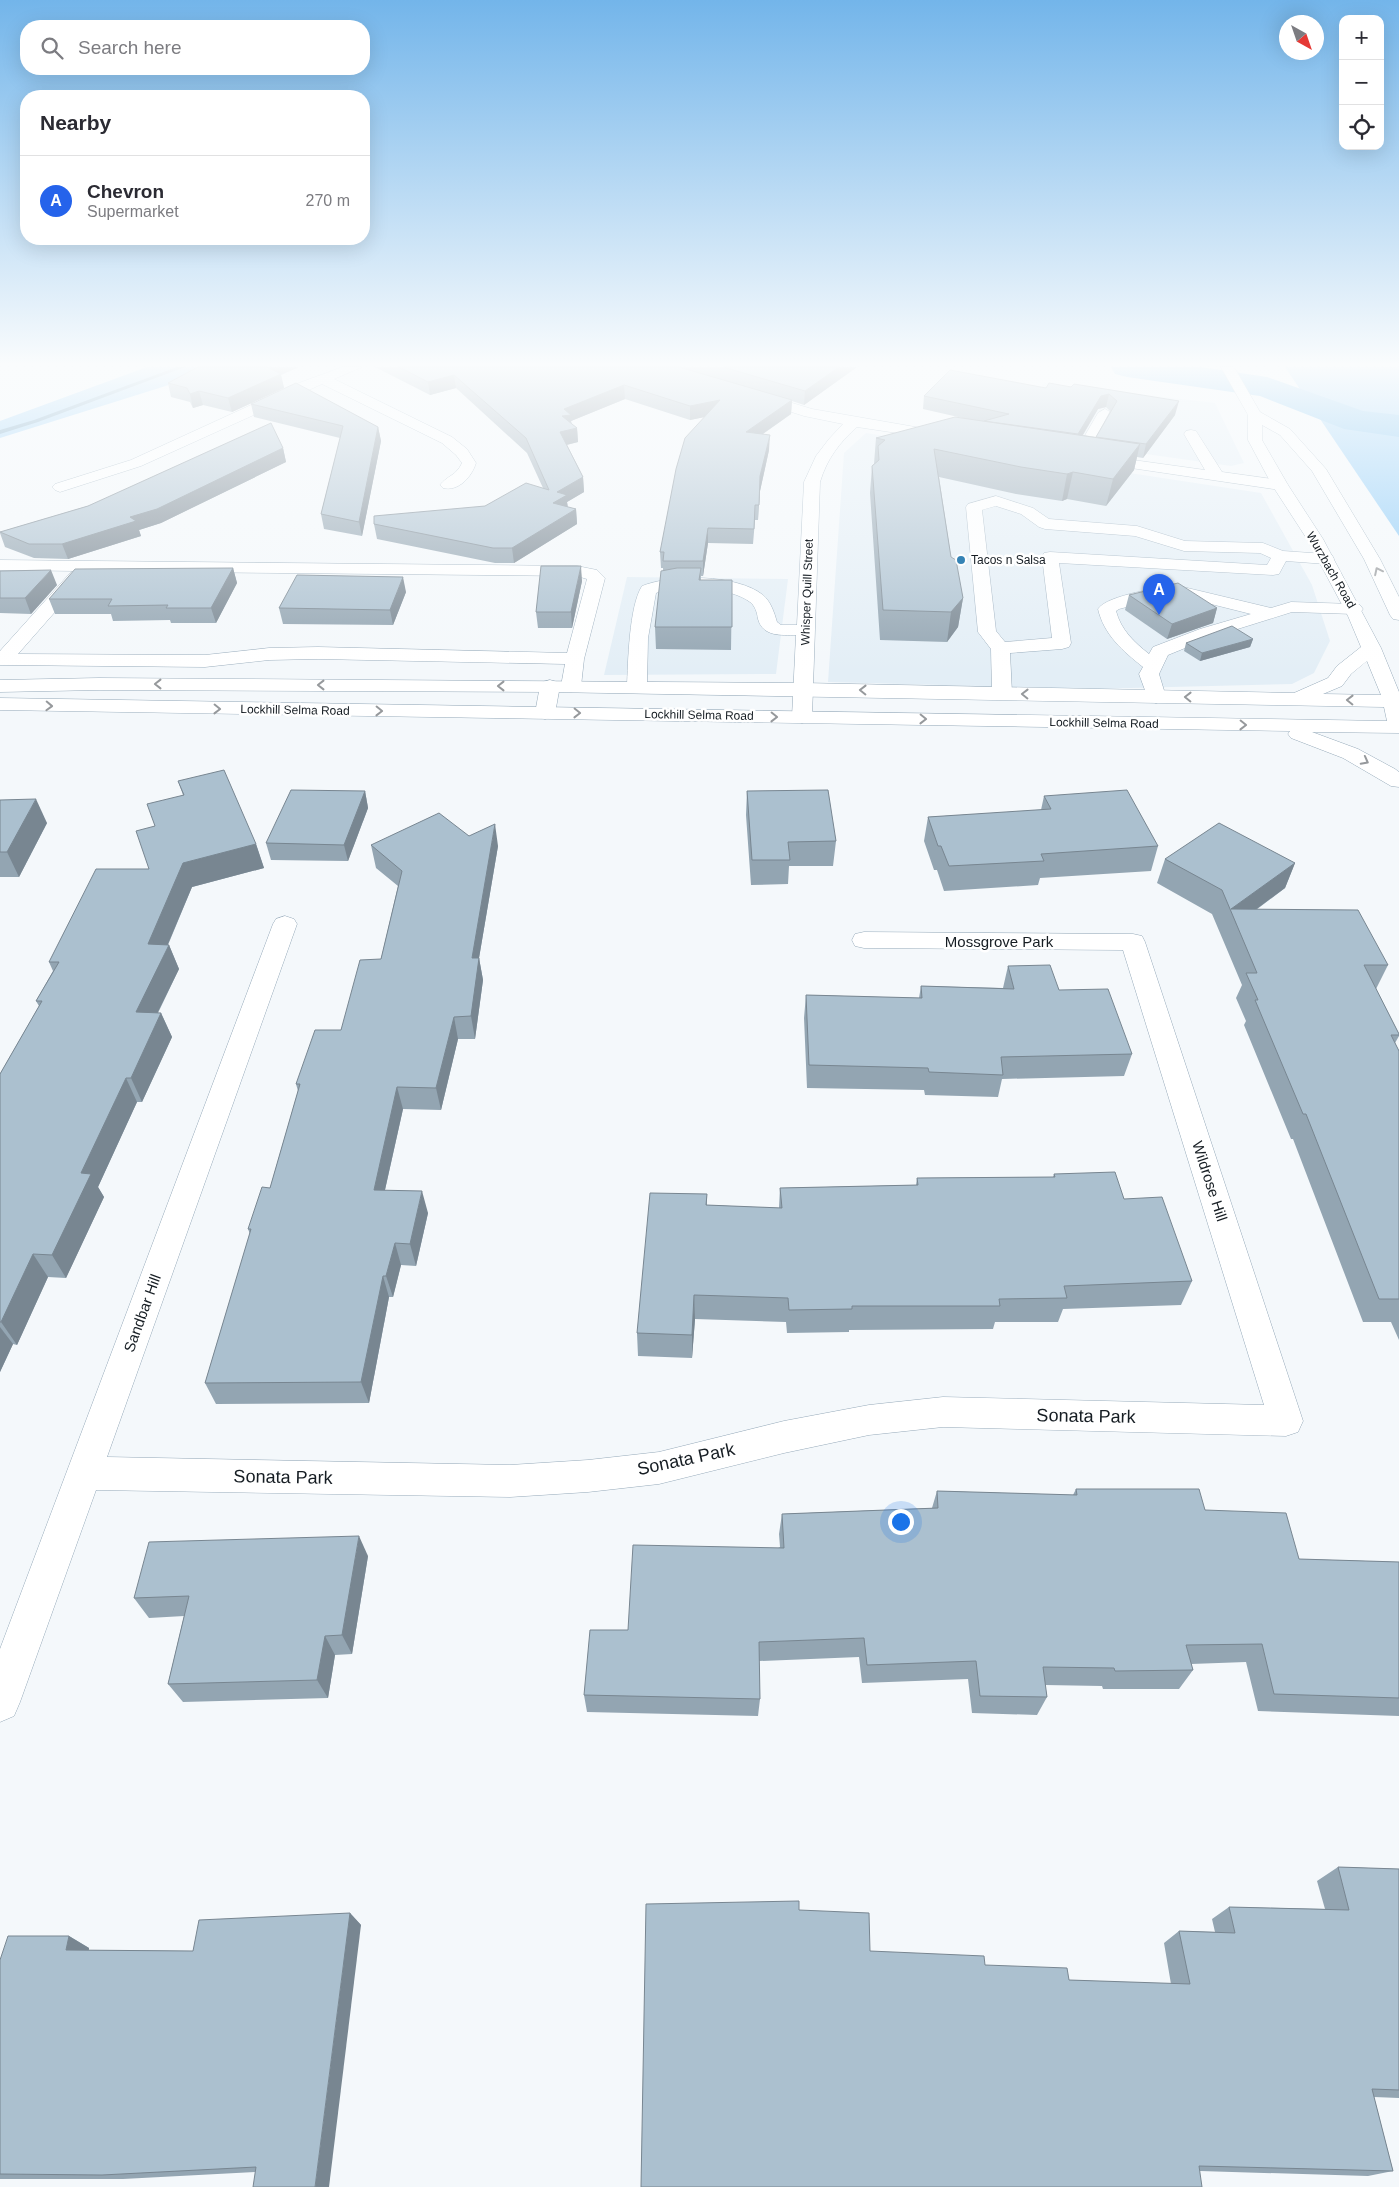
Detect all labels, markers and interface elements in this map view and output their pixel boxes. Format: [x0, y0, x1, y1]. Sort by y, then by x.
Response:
north arrow [1279, 15, 1324, 60]
map controls [1339, 15, 1384, 150]
button: + [1339, 15, 1384, 60]
search box [20, 20, 370, 75]
icon: search [38, 34, 66, 62]
text: Search here [78, 37, 182, 58]
button: − [1339, 60, 1384, 105]
button: locate [1339, 105, 1384, 150]
text: Nearby [40, 111, 111, 134]
text: Chevron [87, 181, 164, 202]
text: A [50, 192, 62, 209]
text: 270 m [306, 192, 350, 209]
text: Supermarket [87, 203, 179, 220]
street label: Wurzbach Road [1303, 529, 1359, 611]
street label: Whisper Quill Street [798, 538, 816, 646]
place label: Tacos n Salsa [971, 553, 1046, 567]
marker: Tacos n Salsa [955, 554, 967, 566]
one-way arrow [1374, 567, 1384, 576]
pin: A [1143, 574, 1175, 615]
one-way arrow [154, 679, 162, 689]
one-way arrow [317, 680, 324, 690]
one-way arrow [497, 681, 504, 691]
one-way arrow [859, 685, 866, 695]
one-way arrow [1021, 689, 1029, 699]
one-way arrow [1184, 692, 1192, 702]
one-way arrow [1346, 695, 1354, 706]
one-way arrow [45, 701, 53, 711]
street label: Lockhill Selma Road [240, 702, 350, 718]
one-way arrow [214, 704, 221, 714]
one-way arrow [376, 706, 384, 716]
street label: Lockhill Selma Road [644, 707, 754, 723]
one-way arrow [574, 708, 581, 718]
one-way arrow [771, 712, 779, 722]
one-way arrow [920, 714, 927, 724]
street label: Lockhill Selma Road [1049, 715, 1159, 731]
one-way arrow [1239, 720, 1247, 731]
one-way arrow [1359, 754, 1368, 764]
street label: Mossgrove Park [945, 933, 1054, 950]
street label: Wildrose Hill [1189, 1139, 1231, 1223]
street label: Sandbar Hill [120, 1272, 164, 1354]
street label: Sonata Park [1036, 1405, 1137, 1427]
street label: Sonata Park [635, 1439, 738, 1479]
street label: Sonata Park [233, 1466, 334, 1488]
your location [888, 1509, 914, 1535]

